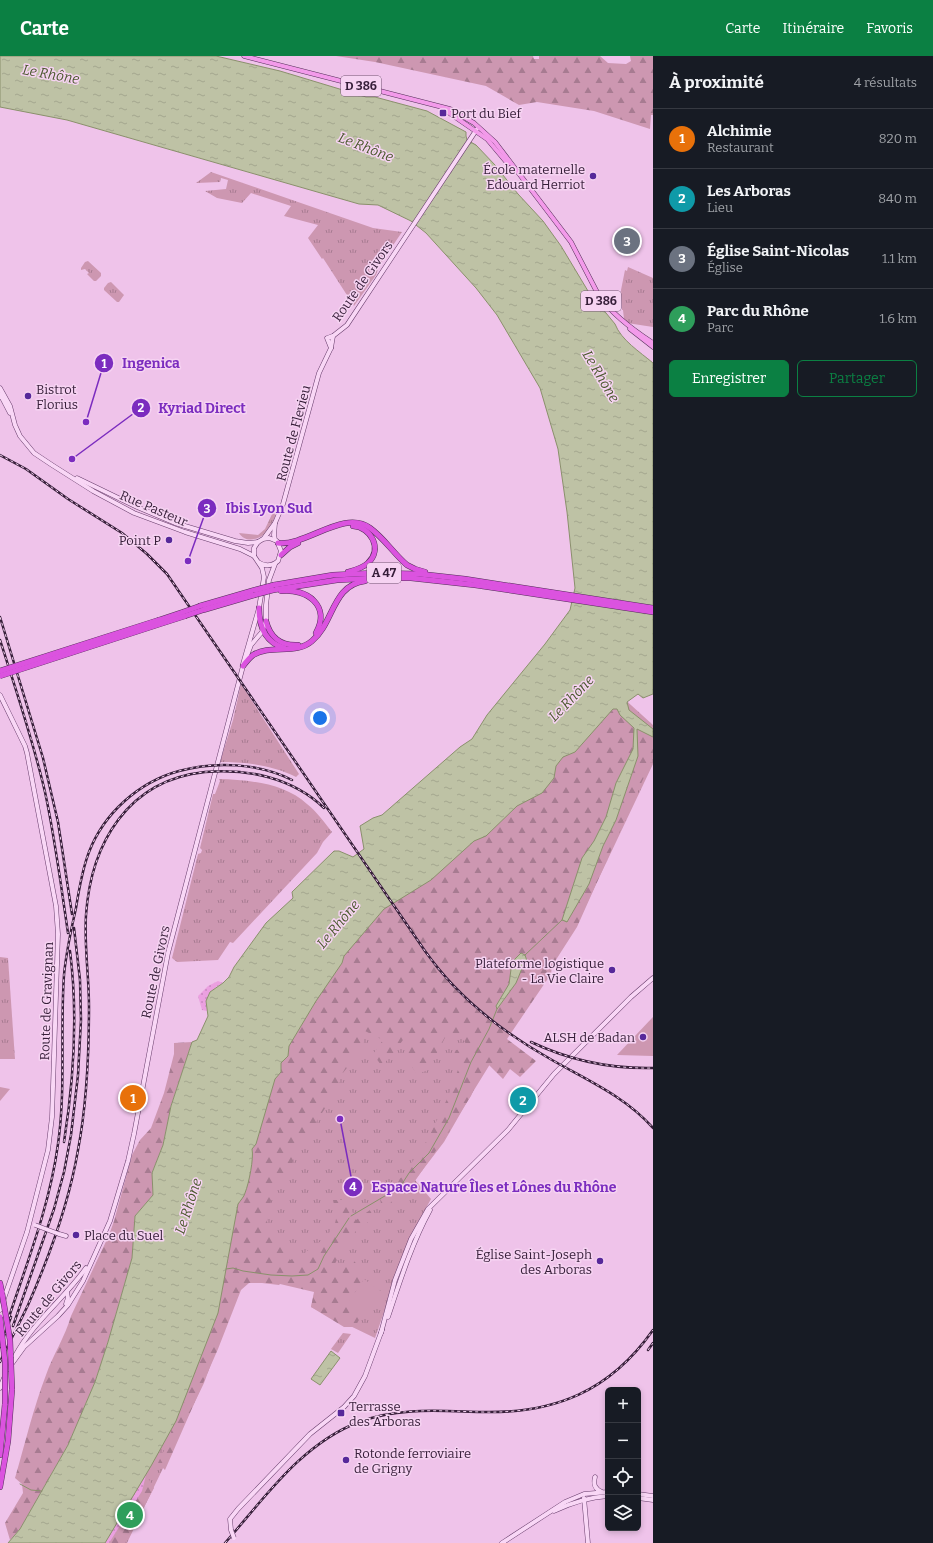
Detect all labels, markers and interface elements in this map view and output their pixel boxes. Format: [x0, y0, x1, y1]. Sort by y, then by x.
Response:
text: Carte [20, 17, 69, 40]
text: Carte [725, 20, 760, 37]
text: Itinéraire [782, 20, 844, 37]
text: Favoris [866, 20, 913, 37]
water label: Le Rhône [21, 61, 81, 88]
text: À proximité [669, 72, 764, 93]
text: 4 résultats [854, 75, 917, 90]
road number: D 386 [341, 76, 381, 96]
place label: Port du Bief [451, 106, 523, 121]
marker: Port du Bief [438, 108, 448, 118]
text: Alchimie [707, 122, 772, 140]
water label: Le Rhône [336, 129, 396, 166]
text: 1 [679, 131, 685, 146]
text: 820 m [879, 131, 917, 146]
text: Restaurant [707, 140, 774, 155]
place label: École maternelle Edouard Herriot [483, 162, 585, 192]
marker: École maternelle Edouard Herriot [588, 171, 598, 181]
text: Les Arboras [707, 182, 791, 200]
text: 2 [678, 191, 686, 206]
text: 840 m [878, 191, 917, 206]
text: Lieu [707, 200, 733, 215]
pin: 3 [614, 226, 640, 256]
street label: Route de Givors [329, 238, 396, 324]
text: Église Saint-Nicolas [707, 242, 849, 260]
text: 3 [678, 251, 686, 266]
text: 1.1 km [882, 251, 917, 266]
text: Église [707, 260, 743, 275]
road number: D 386 [581, 291, 621, 311]
text: Parc du Rhône [707, 302, 809, 320]
text: 4 [678, 311, 686, 326]
text: 1.6 km [879, 311, 917, 326]
text: Parc [707, 320, 734, 335]
water label: Le Rhône [578, 347, 623, 405]
callout: Ingenica [94, 350, 188, 376]
text: Ingenica [122, 355, 180, 372]
text: 1 [101, 357, 107, 371]
button: Enregistrer [669, 360, 789, 397]
button: Partager [797, 360, 917, 397]
place label: Bistrot Florius [36, 382, 78, 412]
street label: Route de Flevieu [273, 383, 314, 483]
marker: Bistrot Florius [23, 391, 33, 401]
callout: Kyriad Direct [131, 395, 254, 421]
text: Kyriad Direct [158, 400, 246, 417]
text: 2 [138, 401, 145, 415]
street label: Rue Pasteur [118, 487, 190, 530]
callout: Ibis Lyon Sud [197, 495, 320, 521]
text: Ibis Lyon Sud [225, 500, 313, 517]
text: 3 [204, 502, 211, 516]
place label: Point P [119, 533, 161, 548]
marker: Point P [164, 535, 174, 545]
road number: A 47 [367, 563, 401, 583]
water label: Le Rhône [545, 672, 597, 725]
your location [310, 708, 330, 728]
water label: Le Rhône [313, 897, 363, 952]
street label: Route de Givors [138, 924, 173, 1020]
street label: Route de Gravignan [37, 941, 56, 1060]
place label: Plateforme logistique - La Vie Claire [475, 956, 604, 986]
marker: Plateforme logistique - La Vie Claire [607, 965, 617, 975]
place label: ALSH de Badan [543, 1030, 636, 1045]
marker: ALSH de Badan [638, 1032, 648, 1042]
pin: 1 [120, 1083, 146, 1113]
pin: 2 [510, 1085, 536, 1115]
callout: Espace Nature Îles et Lônes du Rhône [343, 1174, 624, 1200]
water label: Le Rhône [172, 1176, 205, 1236]
text: Espace Nature Îles et Lônes du Rhône [371, 1178, 617, 1196]
text: 4 [349, 1180, 357, 1194]
place label: Place du Suel [84, 1228, 164, 1243]
marker: Place du Suel [71, 1230, 81, 1240]
place label: Église Saint-Joseph des Arboras [475, 1247, 592, 1277]
marker: Église Saint-Joseph des Arboras [595, 1256, 605, 1266]
street label: Route de Givors [12, 1257, 85, 1339]
map controls [605, 1387, 641, 1531]
button: + [605, 1387, 641, 1423]
place label: Terrasse des Arboras [349, 1399, 421, 1429]
marker: Terrasse des Arboras [336, 1408, 346, 1418]
button: − [605, 1423, 641, 1459]
place label: Rotonde ferroviaire de Grigny [354, 1446, 471, 1476]
marker: Rotonde ferroviaire de Grigny [341, 1455, 351, 1465]
button: locate [605, 1459, 641, 1495]
button: layers [605, 1495, 641, 1531]
pin: 4 [117, 1500, 143, 1530]

